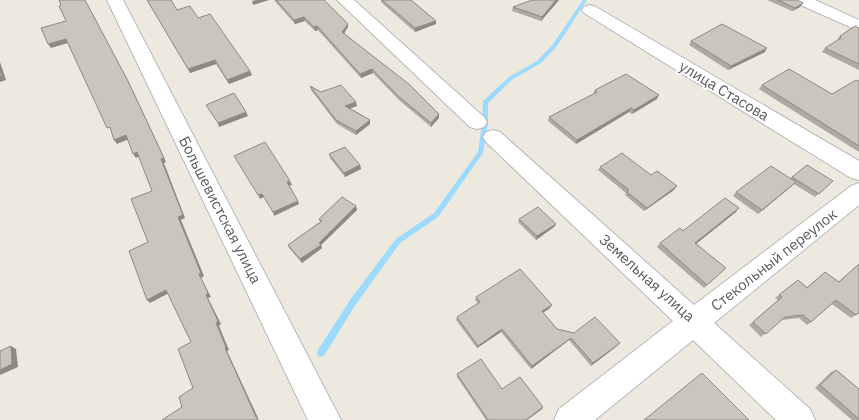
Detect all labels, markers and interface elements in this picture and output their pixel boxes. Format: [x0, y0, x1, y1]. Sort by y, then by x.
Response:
street label: улица Стасова [676, 56, 773, 125]
street label: Большевистская улица [175, 133, 266, 287]
street label: Стекольный переулок [707, 204, 841, 315]
street label: Земельная улица [596, 230, 699, 326]

